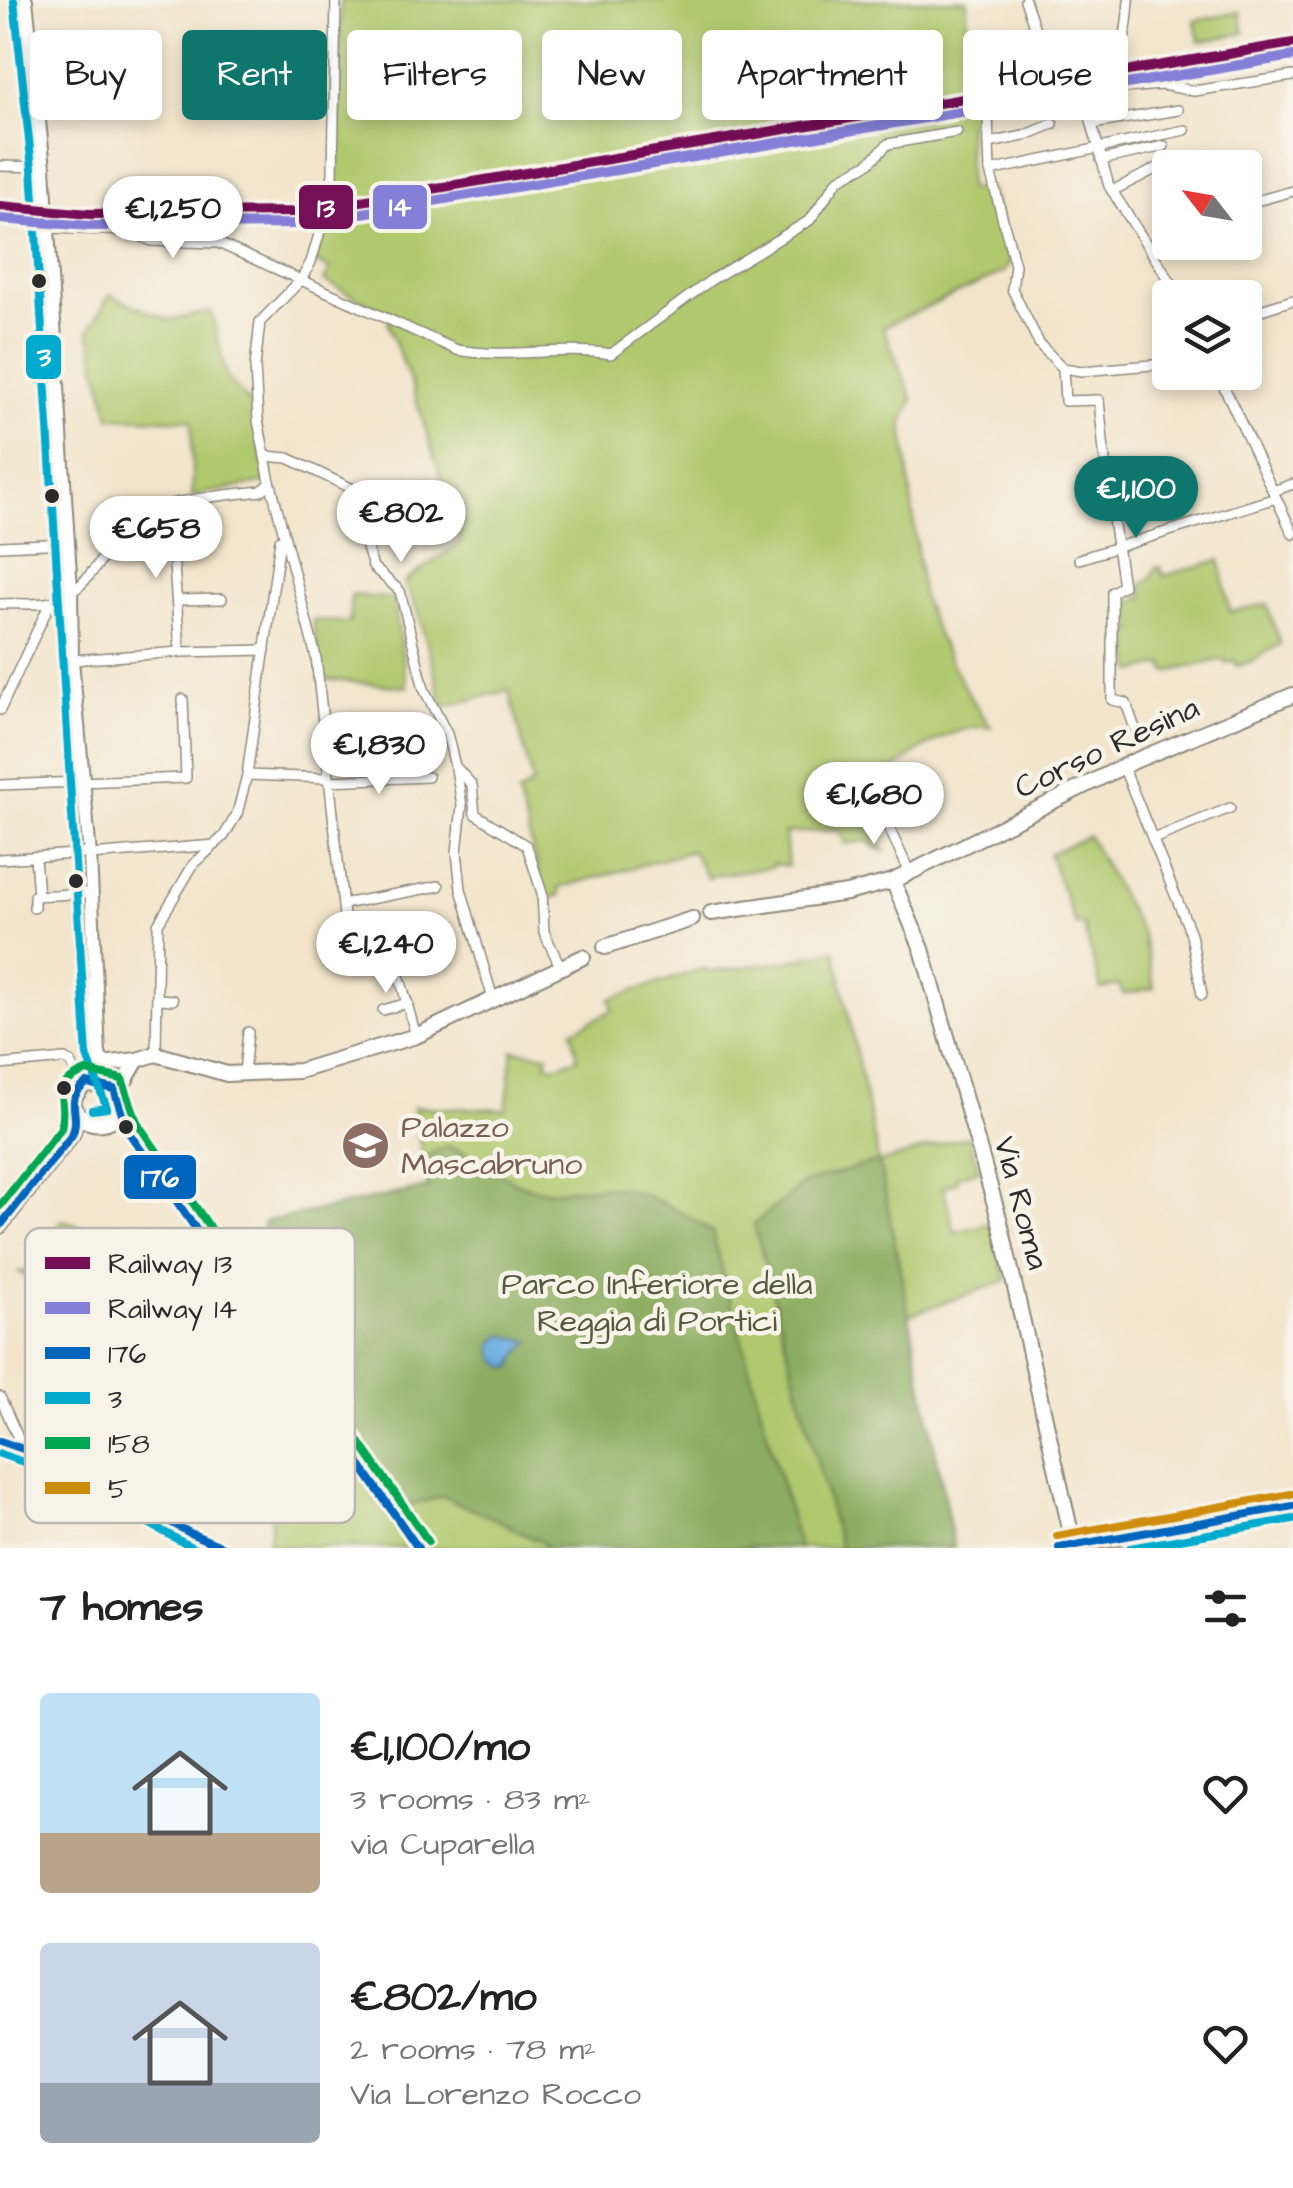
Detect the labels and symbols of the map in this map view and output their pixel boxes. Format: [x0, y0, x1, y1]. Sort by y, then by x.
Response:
north arrow [1152, 150, 1262, 260]
pin: €1,250 [92, 176, 254, 261]
line badge: 13 [297, 183, 355, 231]
line badge: 14 [371, 183, 429, 231]
text: 14 [389, 188, 412, 227]
text: 13 [317, 189, 336, 228]
unlabelled marker [29, 271, 49, 291]
line badge: 3 [24, 333, 63, 381]
text: 3 [36, 338, 52, 377]
pin: €1,100 [1055, 456, 1217, 541]
pin: €802 [342, 480, 460, 565]
unlabelled marker [42, 486, 62, 506]
pin: €658 [97, 496, 215, 581]
street label: Corso Resina [1008, 686, 1206, 810]
pin: €1,830 [298, 712, 460, 797]
pin: €1,680 [793, 762, 955, 847]
unlabelled marker [66, 871, 86, 891]
pin: €1,240 [305, 911, 467, 996]
unlabelled marker [54, 1078, 74, 1098]
place label: Palazzo Mascabruno [401, 1105, 582, 1187]
unlabelled marker [116, 1117, 136, 1137]
school or university icon: Palazzo Mascabruno [340, 1119, 392, 1171]
street label: Via Roma [982, 1131, 1060, 1275]
line badge: 176 [122, 1153, 198, 1201]
text: 176 [141, 1159, 180, 1198]
legend [25, 1228, 355, 1523]
text: Railway 13 [108, 1245, 232, 1286]
park label: Parco Inferiore della Reggia di Portici [502, 1262, 812, 1344]
text: Railway 14 [108, 1290, 237, 1331]
text: 176 [108, 1335, 146, 1374]
text: 3 [108, 1380, 122, 1419]
text: 158 [108, 1425, 150, 1464]
text: 5 [108, 1470, 128, 1509]

